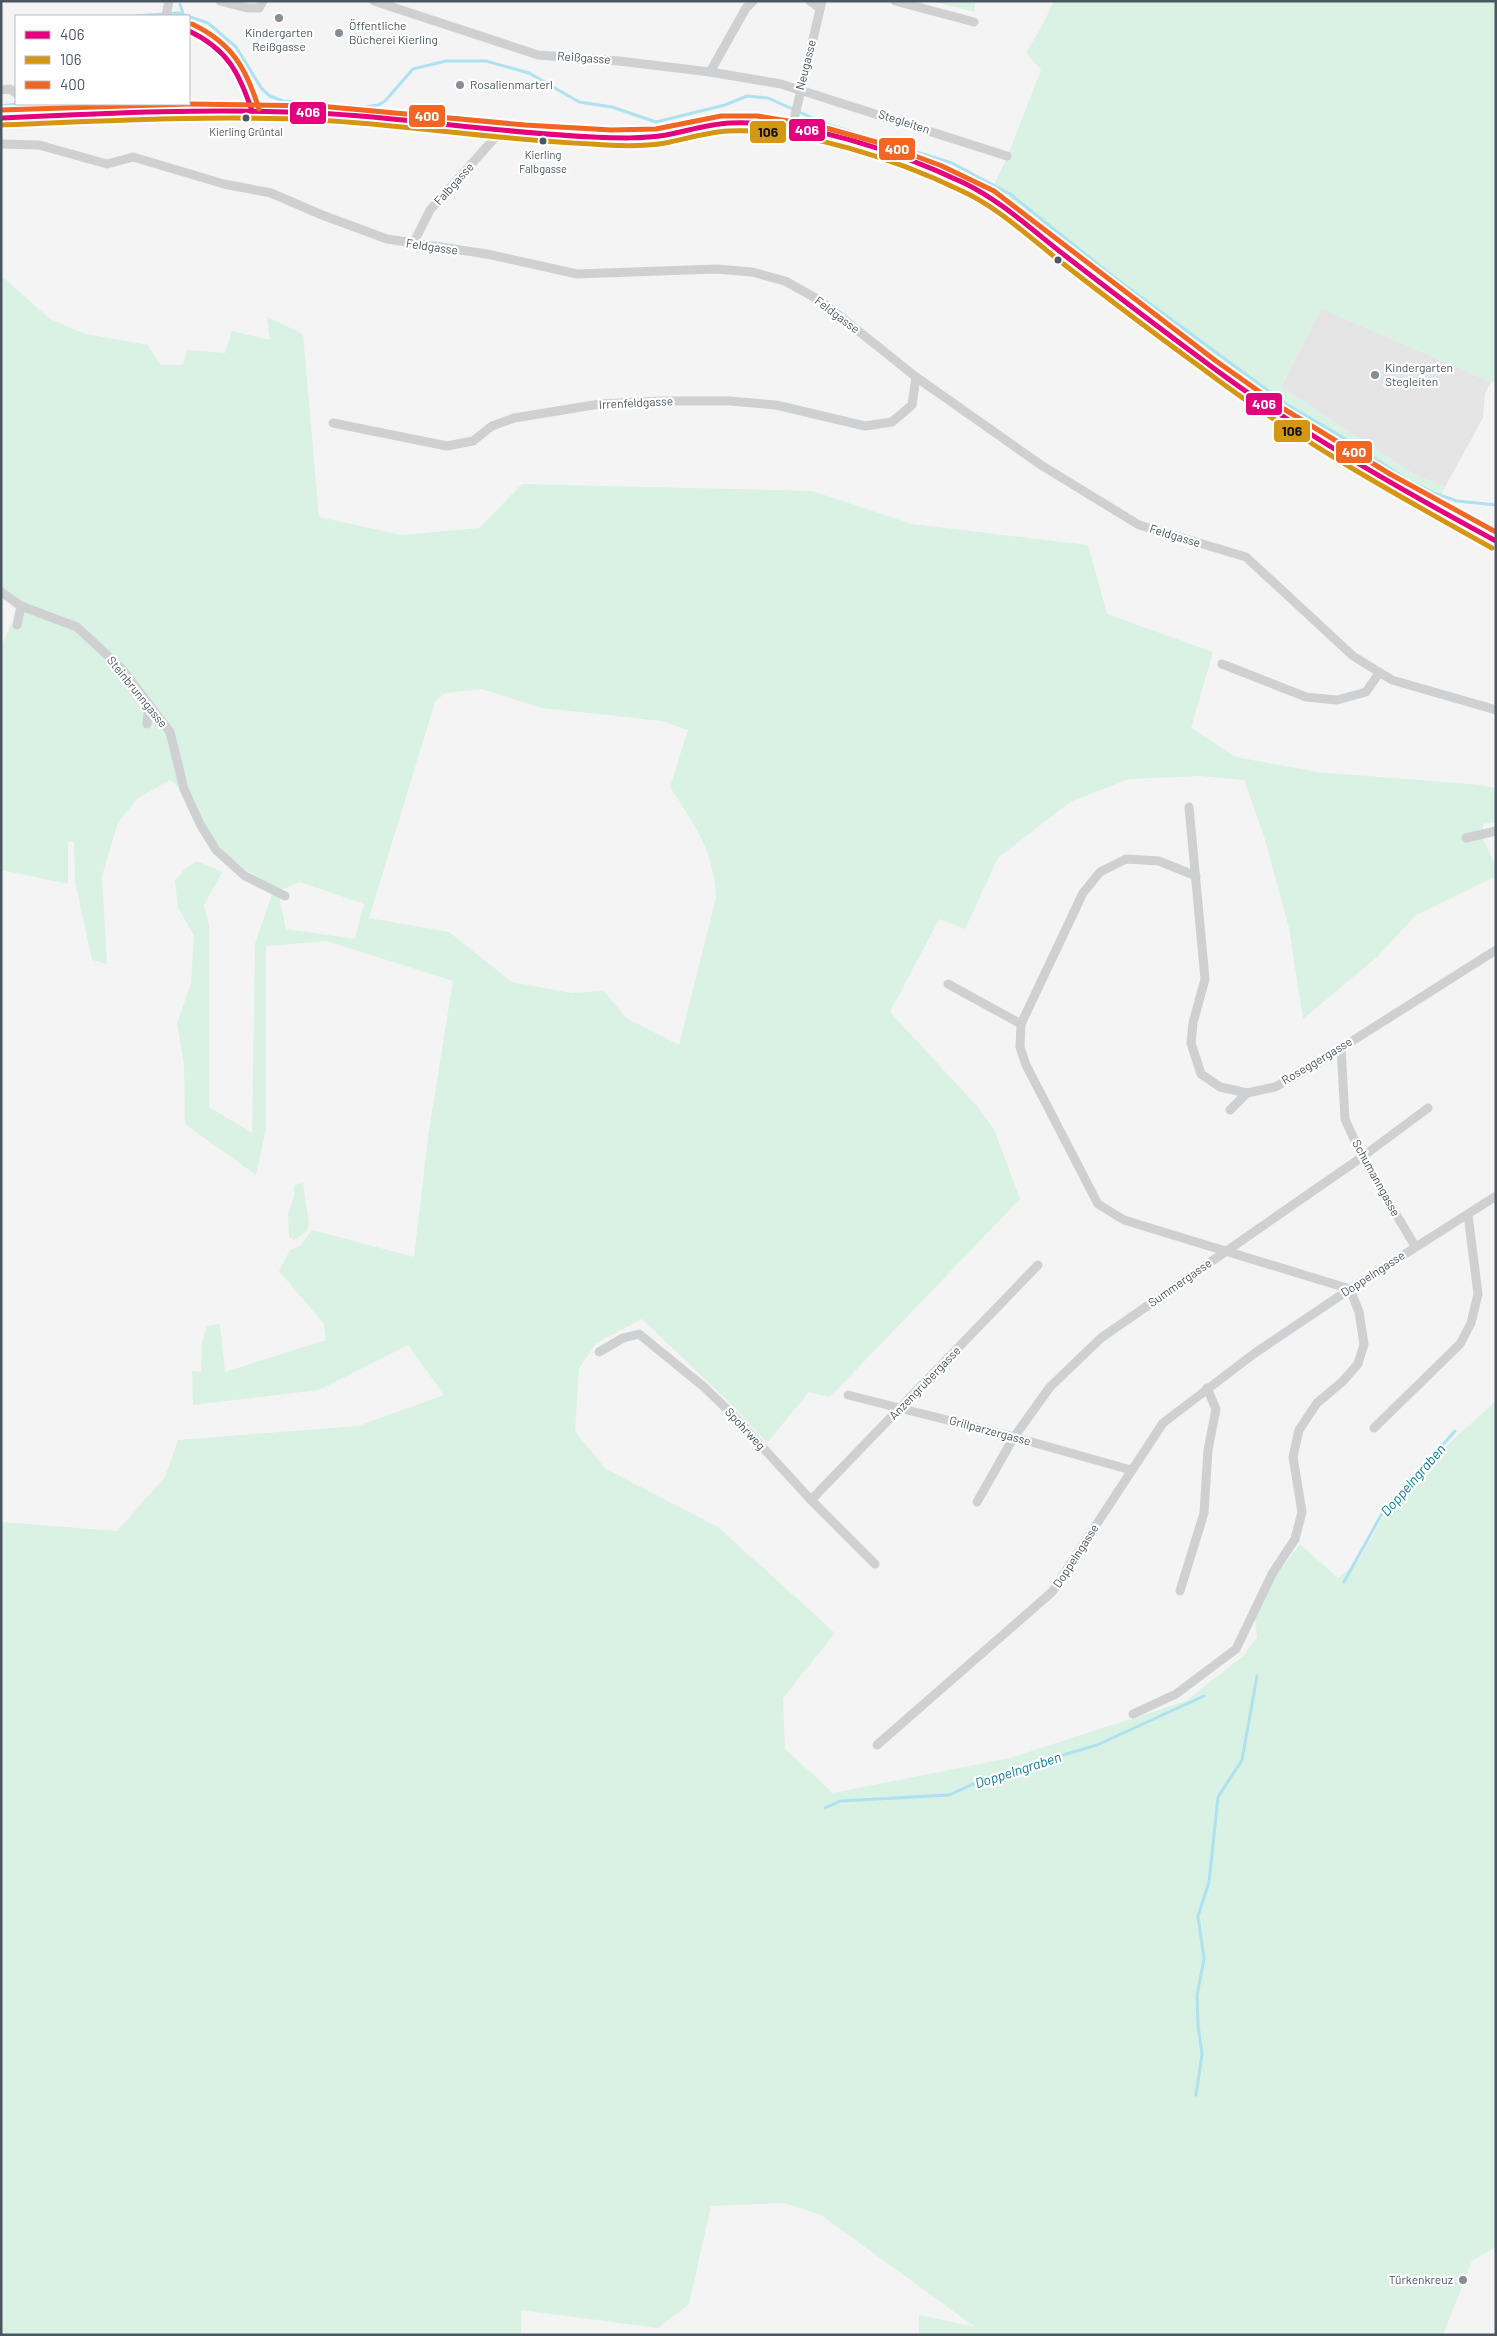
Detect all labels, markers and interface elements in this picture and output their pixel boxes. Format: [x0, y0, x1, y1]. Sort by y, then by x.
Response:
marker: Kindergarten Reißgasse [273, 12, 285, 24]
legend [15, 15, 190, 105]
place label: Öffentliche Bücherei Kierling [349, 18, 438, 46]
text: 406 [60, 25, 84, 43]
place label: Kindergarten Reißgasse [245, 25, 313, 53]
marker: Öffentliche Bücherei Kierling [333, 27, 345, 39]
street label: Neugasse [792, 38, 818, 91]
street label: Reißgasse [557, 48, 611, 66]
text: 106 [60, 50, 81, 68]
text: 400 [60, 75, 85, 93]
place label: Rosalienmarterl [470, 77, 553, 91]
marker: Rosalienmarterl [454, 79, 466, 91]
line badge: 406 [289, 101, 327, 125]
text: 406 [296, 103, 320, 120]
line badge: 400 [408, 104, 446, 128]
street label: Stegleiten [877, 106, 932, 136]
text: 400 [415, 107, 439, 124]
marker: Kierling Grüntal [241, 113, 251, 123]
line badge: 406 [788, 118, 826, 142]
line badge: 106 [749, 120, 787, 144]
text: 406 [795, 121, 819, 138]
text: 106 [758, 123, 779, 140]
place label: Kierling Grüntal [209, 125, 283, 138]
marker: Kierling Falbgasse [538, 136, 548, 146]
line badge: 400 [878, 137, 916, 161]
text: 400 [885, 140, 909, 157]
place label: Kierling Falbgasse [519, 148, 567, 175]
street label: Falbgasse [431, 159, 476, 207]
street label: Feldgasse [405, 235, 459, 257]
unlabelled marker [1053, 255, 1063, 265]
street label: Feldgasse [812, 293, 863, 336]
place label: Kindergarten Stegleiten [1385, 360, 1453, 388]
marker: Kindergarten Stegleiten [1369, 369, 1381, 381]
line badge: 406 [1245, 392, 1283, 416]
street label: Irrenfeldgasse [598, 393, 673, 411]
text: 406 [1252, 395, 1276, 412]
line badge: 106 [1273, 419, 1311, 443]
text: 106 [1282, 422, 1303, 439]
line badge: 400 [1335, 440, 1373, 464]
text: 400 [1342, 443, 1366, 460]
street label: Feldgasse [1148, 521, 1202, 549]
street label: Steinbrunngasse [105, 653, 171, 730]
street label: Roseggergasse [1279, 1034, 1354, 1087]
street label: Schumanngasse [1350, 1137, 1404, 1218]
street label: Doppelngasse [1338, 1247, 1407, 1299]
street label: Summergasse [1145, 1255, 1214, 1309]
street label: Anzengrubergasse [886, 1343, 963, 1422]
street label: Spohrweg [723, 1404, 769, 1452]
street label: Grillparzergasse [948, 1412, 1033, 1448]
water label: Doppelngraben [1377, 1440, 1448, 1519]
street label: Doppelngasse [1049, 1521, 1101, 1590]
water label: Doppelngraben [973, 1748, 1063, 1791]
place label: Türkenkreuz [1389, 2272, 1453, 2286]
marker: Türkenkreuz [1457, 2274, 1469, 2286]

